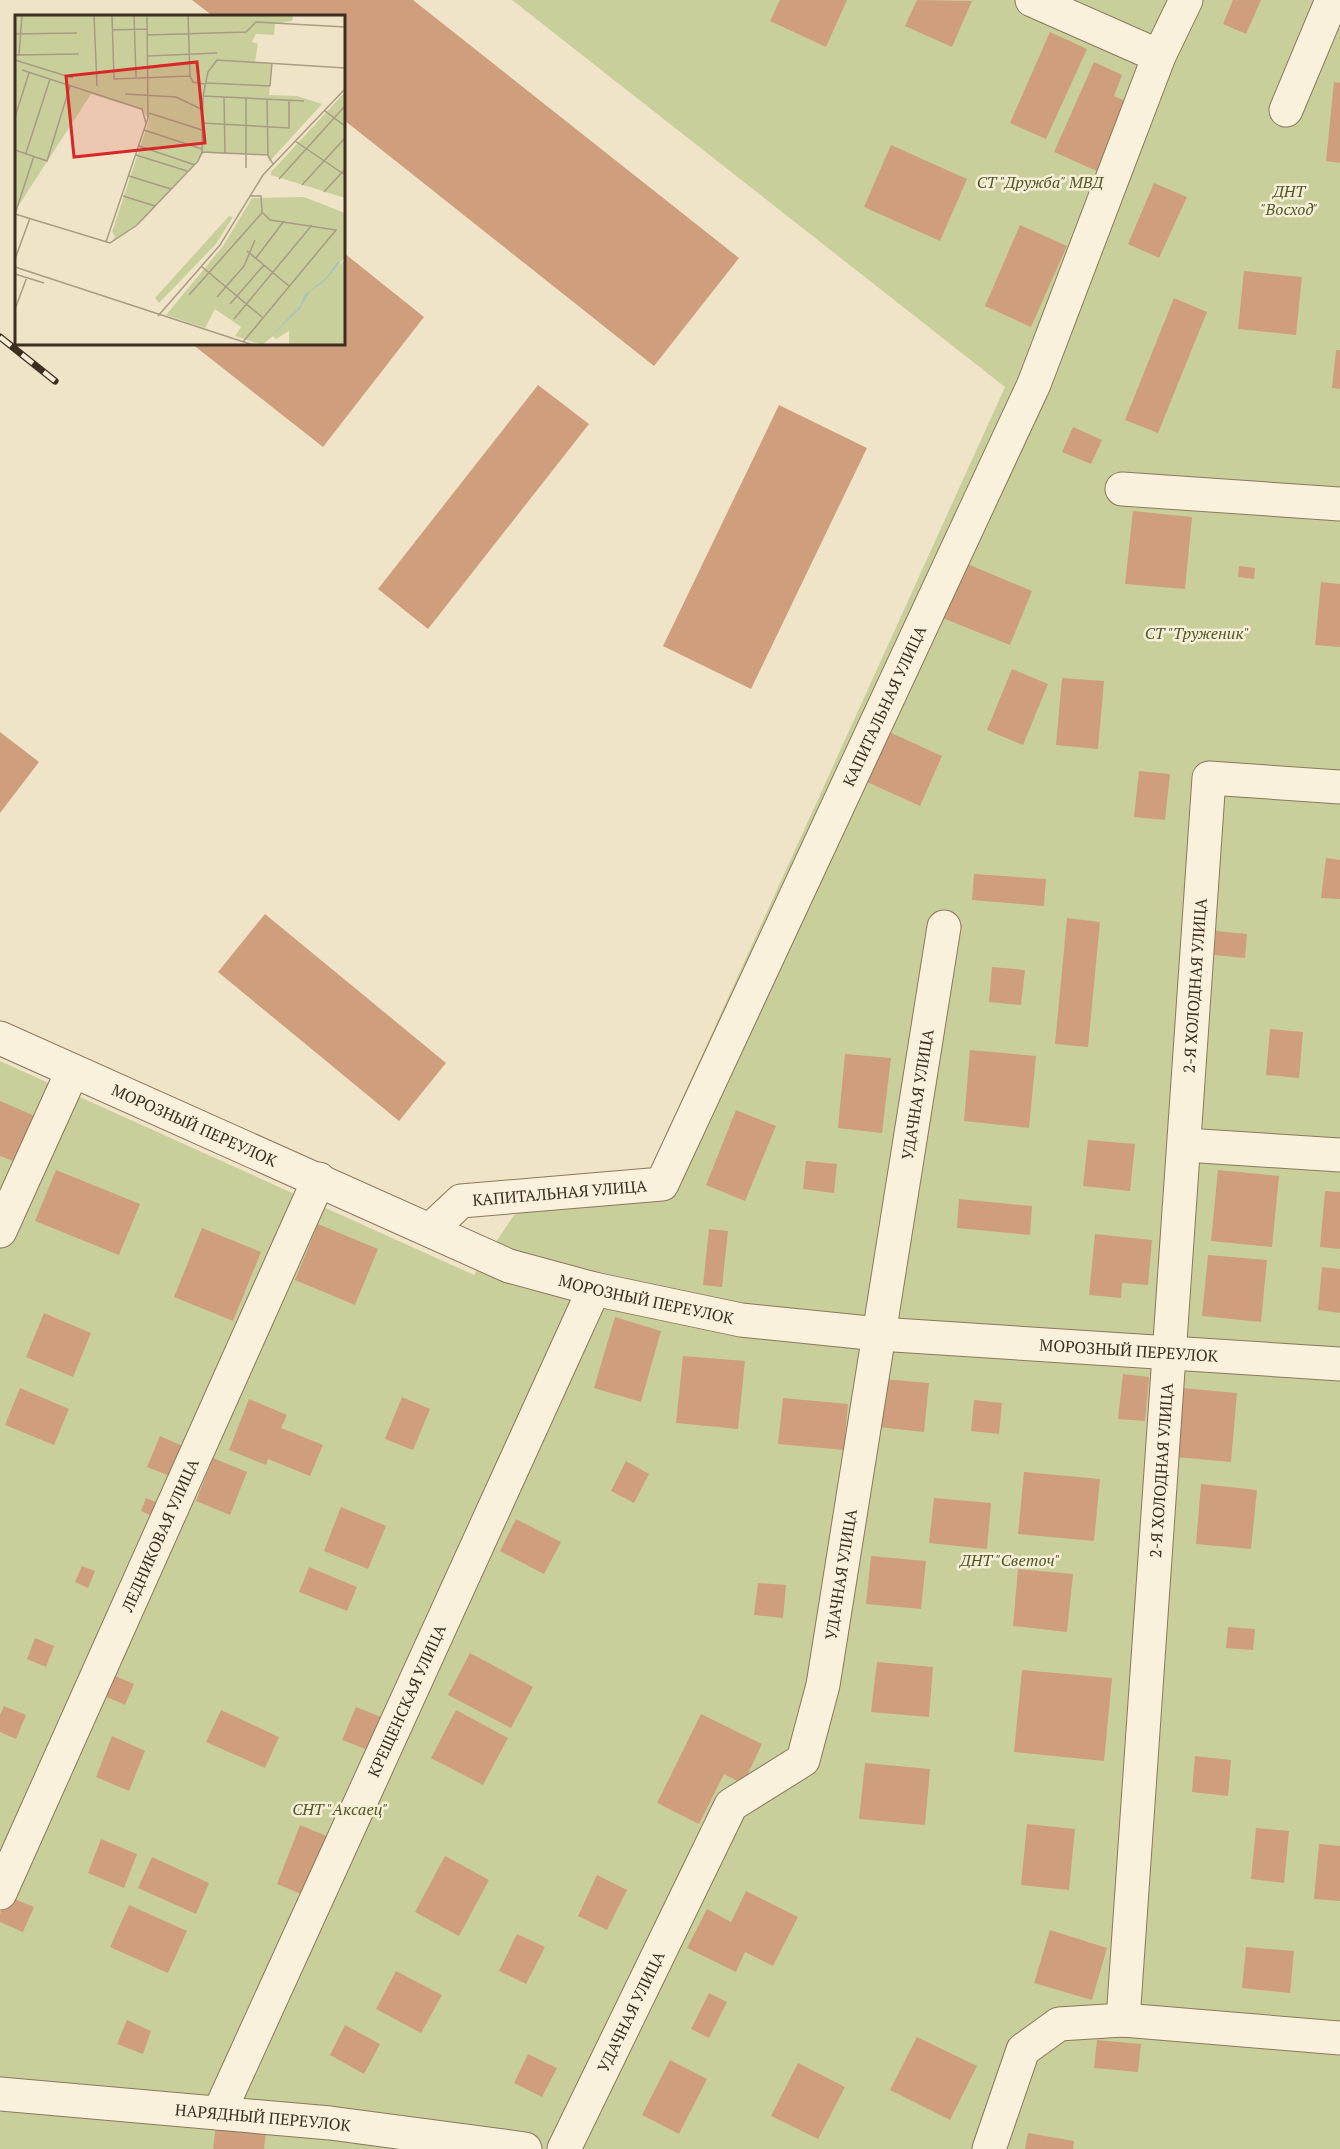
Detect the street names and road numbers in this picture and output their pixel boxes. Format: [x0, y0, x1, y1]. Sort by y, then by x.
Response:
street label: КАПИТАЛЬНАЯ УЛИЦА [837, 622, 931, 790]
street label: 2-Я ХОЛОДНАЯ УЛИЦА [1178, 897, 1212, 1074]
street label: УДАЧНАЯ УЛИЦА [896, 1027, 939, 1161]
street label: МОРОЗНЫЙ ПЕРЕУЛОК [108, 1078, 281, 1172]
street label: КАПИТАЛЬНАЯ УЛИЦА [471, 1174, 648, 1211]
street label: МОРОЗНЫЙ ПЕРЕУЛОК [556, 1269, 737, 1329]
street label: МОРОЗНЫЙ ПЕРЕУЛОК [1039, 1333, 1219, 1367]
street label: 2-Я ХОЛОДНАЯ УЛИЦА [1144, 1382, 1178, 1559]
street label: ЛЕДНИКОВАЯ УЛИЦА [116, 1455, 204, 1616]
street label: УДАЧНАЯ УЛИЦА [819, 1507, 862, 1641]
street label: КРЕЩЕНСКАЯ УЛИЦА [362, 1621, 451, 1781]
street label: УДАЧНАЯ УЛИЦА [592, 1947, 670, 2076]
street label: НАРЯДНЫЙ ПЕРЕУЛОК [174, 2098, 353, 2137]

